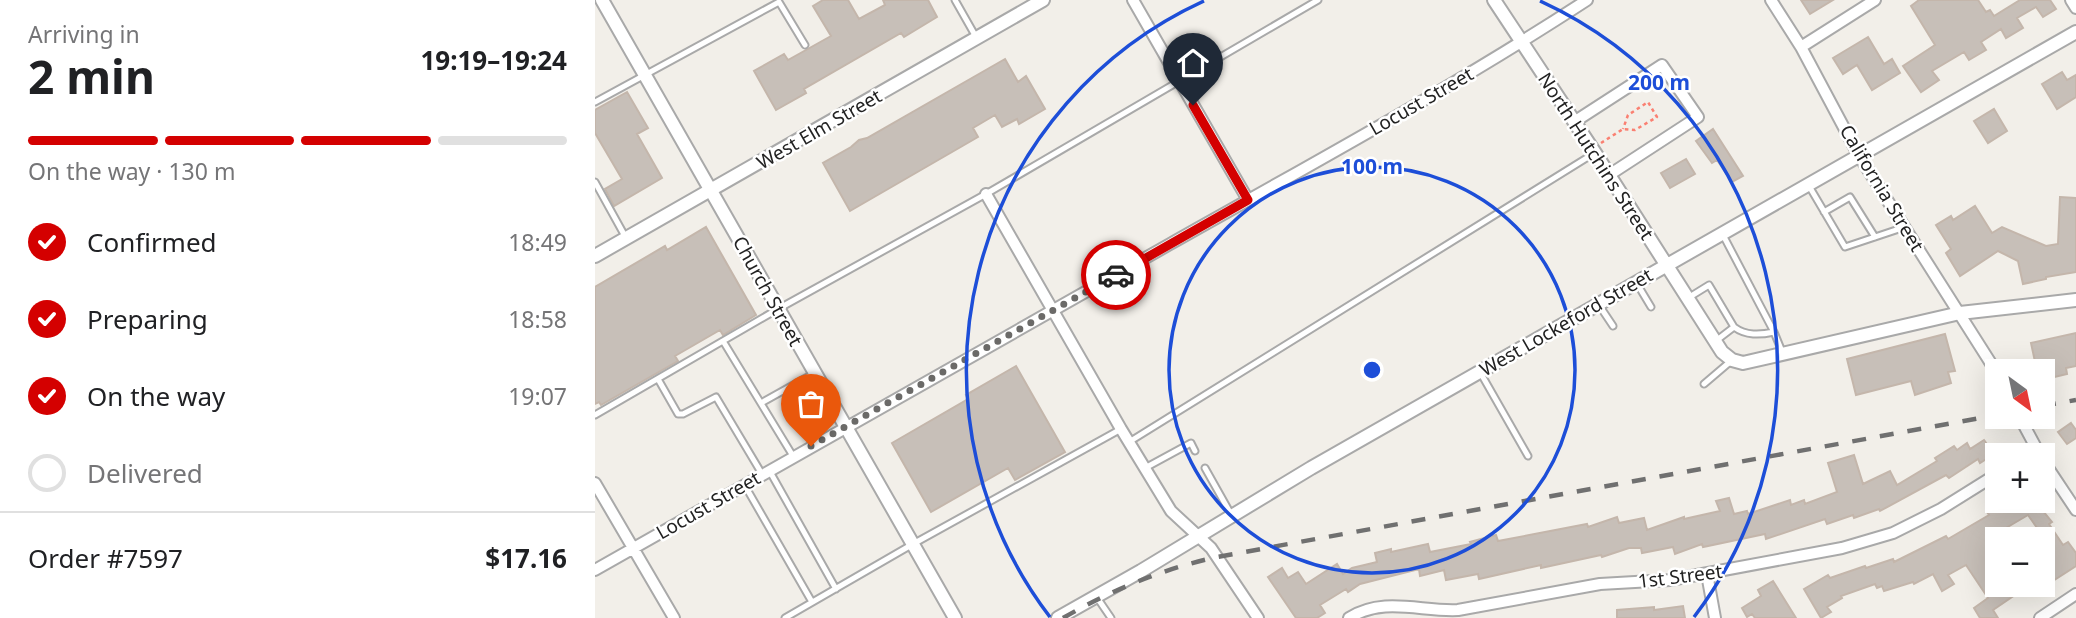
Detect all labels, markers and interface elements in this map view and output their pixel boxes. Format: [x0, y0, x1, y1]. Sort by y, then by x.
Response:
text: Arriving in [28, 18, 140, 50]
pin [1163, 33, 1223, 105]
text: 19:19–19:24 [420, 42, 567, 78]
icon: home [1174, 44, 1212, 82]
text: 2 min [28, 45, 155, 107]
street label: Locust Street [1364, 61, 1478, 141]
street label: North Hutchins Street [1532, 67, 1660, 245]
text: 200 m [1628, 68, 1690, 96]
street label: West Elm Street [752, 83, 886, 175]
street label: California Street [1834, 120, 1930, 256]
text: 100 m [1341, 152, 1403, 180]
text: On the way · 130 m [28, 155, 235, 187]
icon: check [28, 223, 66, 261]
text: Confirmed [87, 224, 217, 260]
text: 18:49 [508, 226, 567, 258]
street label: Church Street [727, 231, 809, 351]
courier [1081, 240, 1151, 310]
icon: car [1097, 256, 1135, 294]
street label: West Lockeford Street [1475, 262, 1657, 382]
icon: check [28, 300, 66, 338]
text: Preparing [87, 301, 208, 337]
text: 18:58 [508, 303, 567, 335]
centre of rings [1360, 358, 1384, 382]
north arrow [1985, 359, 2055, 429]
map controls [1985, 359, 2055, 597]
pin [781, 374, 841, 446]
icon: check [28, 377, 66, 415]
text: On the way [87, 378, 225, 414]
text: 19:07 [508, 380, 567, 412]
icon: bag [792, 385, 830, 423]
button: + [1985, 443, 2055, 513]
text: Delivered [87, 455, 203, 491]
street label: Locust Street [651, 465, 765, 545]
button: − [1985, 527, 2055, 597]
text: Order #7597 [28, 540, 183, 576]
text: $17.16 [485, 540, 567, 576]
street label: 1st Street [1636, 558, 1724, 594]

